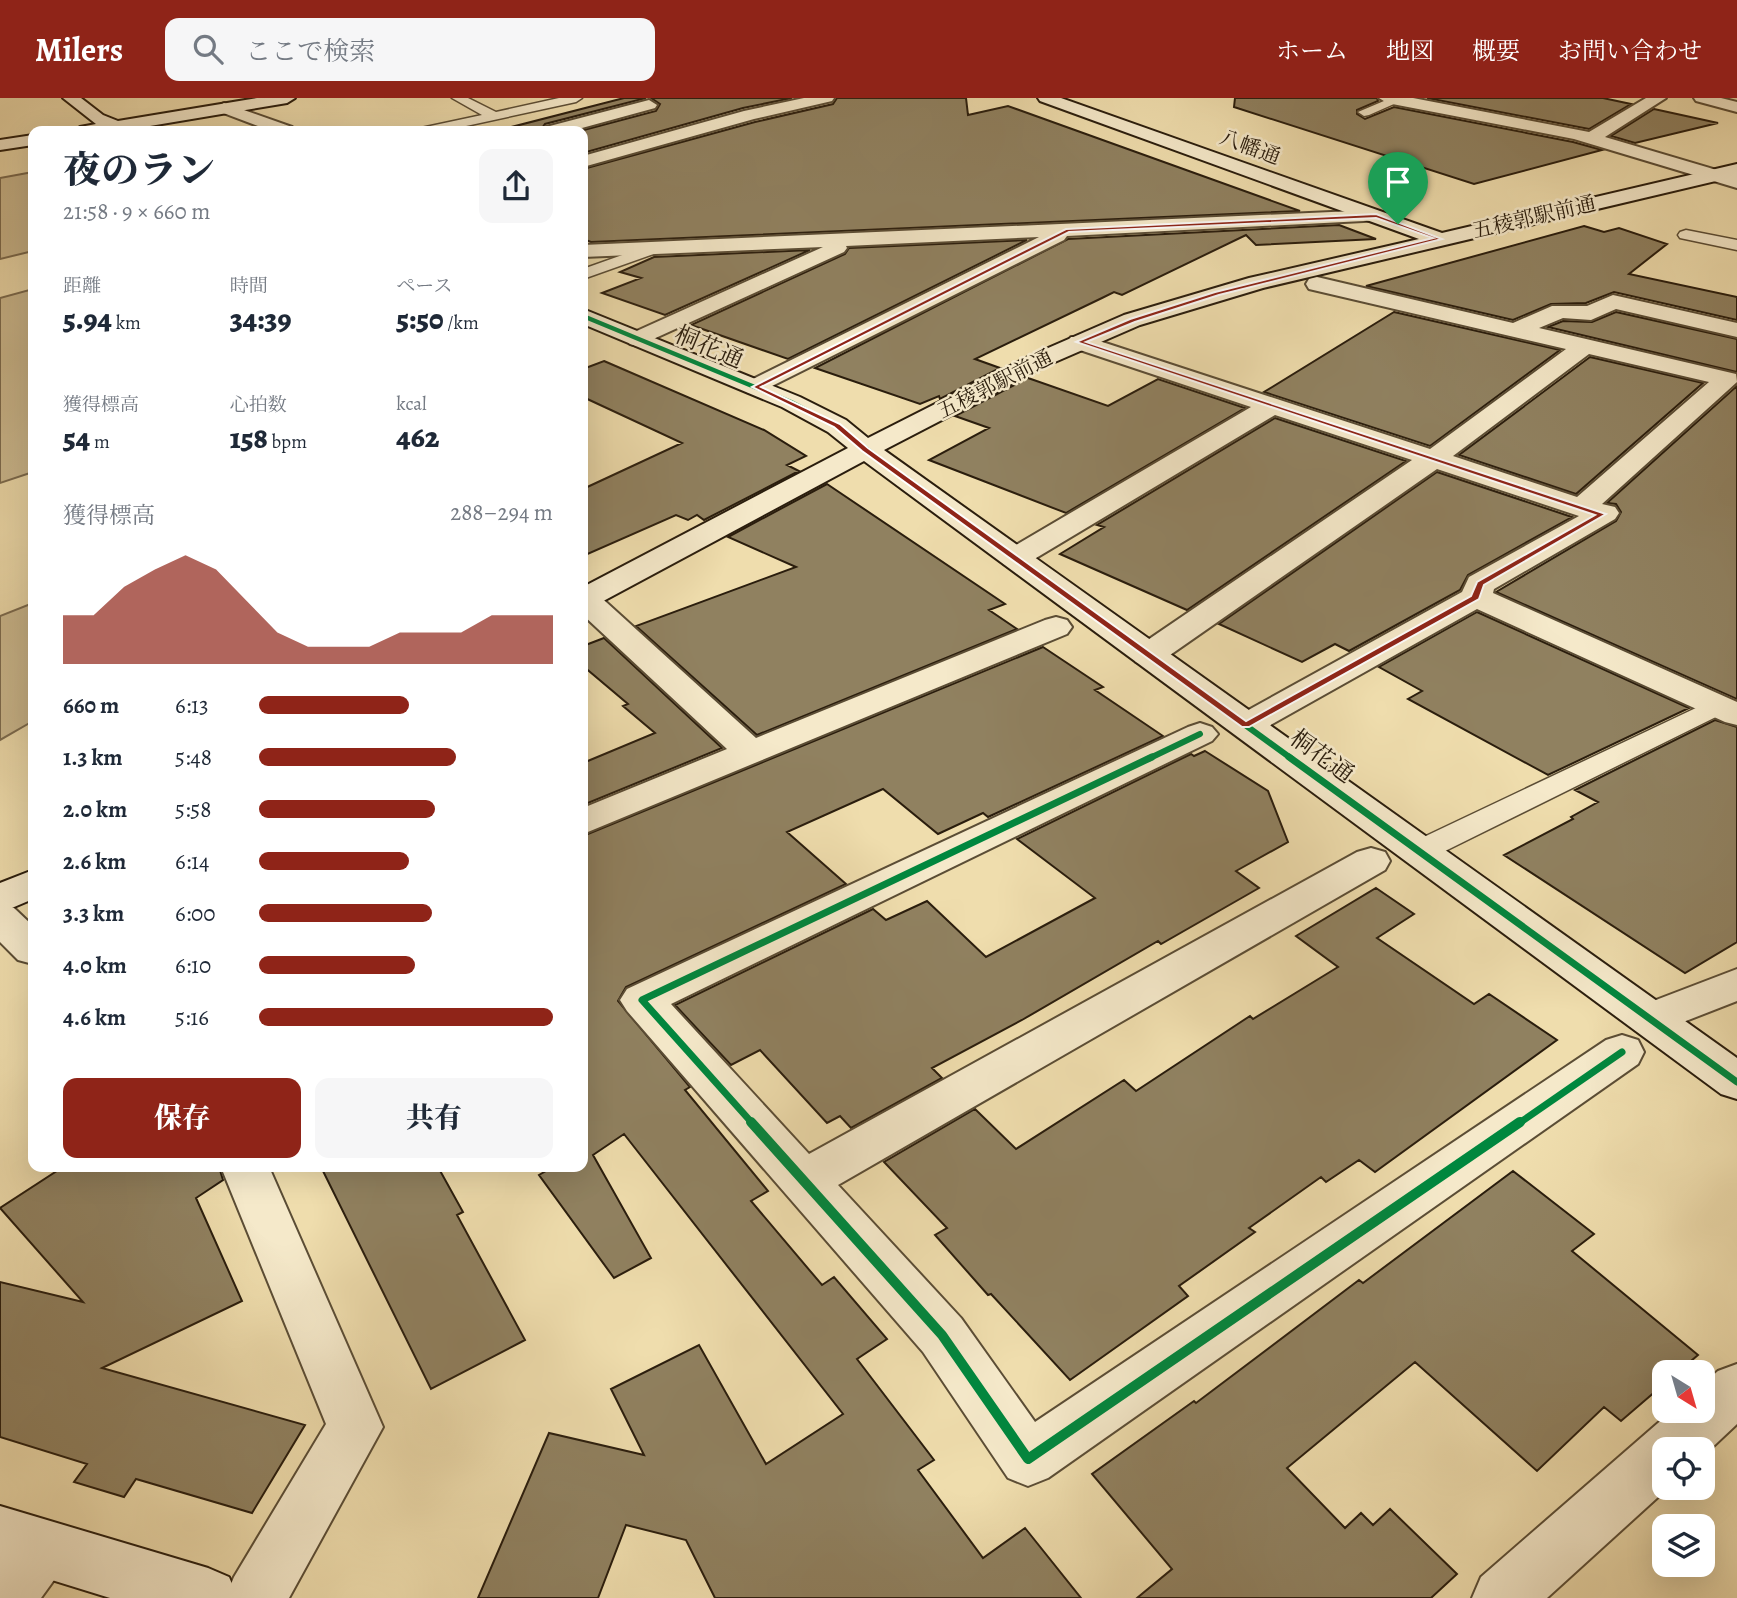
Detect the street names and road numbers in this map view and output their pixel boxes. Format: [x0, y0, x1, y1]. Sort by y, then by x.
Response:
street label: 八幡通 [1216, 123, 1284, 171]
street label: 五稜郭駅前通 [1469, 189, 1599, 245]
street label: 桐花通 [670, 318, 748, 376]
street label: 五稜郭駅前通 [933, 343, 1057, 425]
street label: 桐花通 [1283, 722, 1361, 790]

